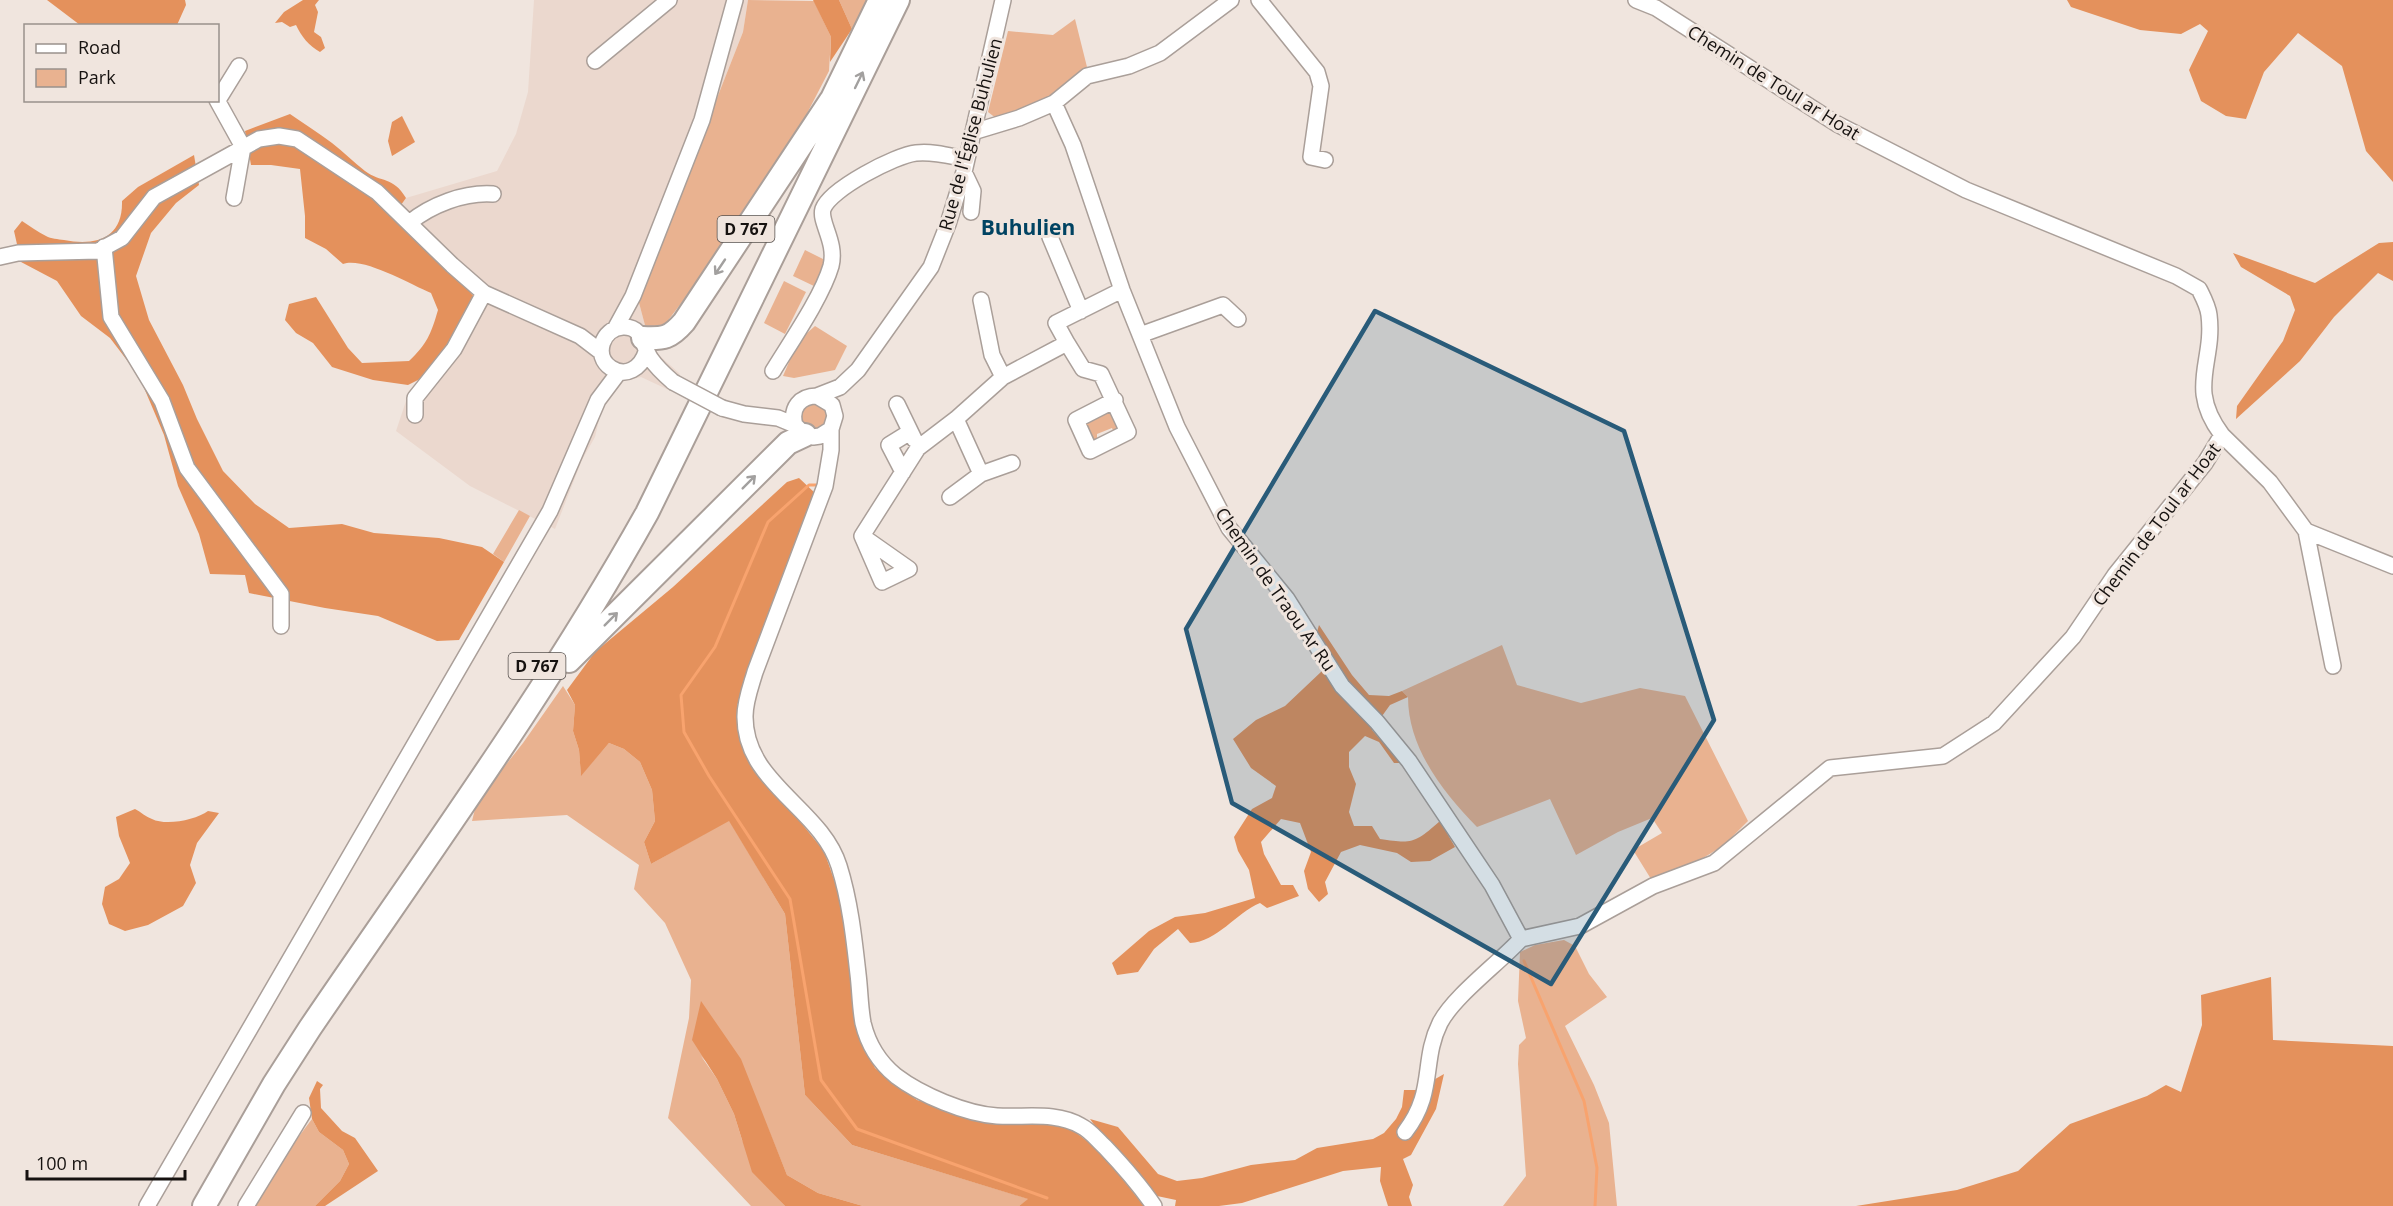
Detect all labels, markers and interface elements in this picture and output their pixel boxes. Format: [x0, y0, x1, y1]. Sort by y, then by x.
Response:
street label: Chemin de Toul ar Hoat [1683, 19, 1865, 145]
legend [24, 24, 219, 102]
text: Road [78, 35, 121, 59]
street label: Rue de l'Église Buhulien [933, 35, 1007, 233]
text: Park [78, 65, 116, 89]
one-way arrow [854, 72, 865, 90]
district label: Buhulien [981, 213, 1075, 241]
road number: D 767 [718, 216, 774, 242]
one-way arrow [714, 259, 726, 275]
street label: Chemin de Toul ar Hoat [2087, 437, 2225, 611]
one-way arrow [742, 474, 757, 489]
street label: Chemin de Traou Ar Ru [1210, 502, 1342, 676]
one-way arrow [604, 612, 619, 627]
road number: D 767 [508, 653, 566, 679]
scale bar [27, 1143, 184, 1181]
text: 100 m [36, 1151, 88, 1175]

